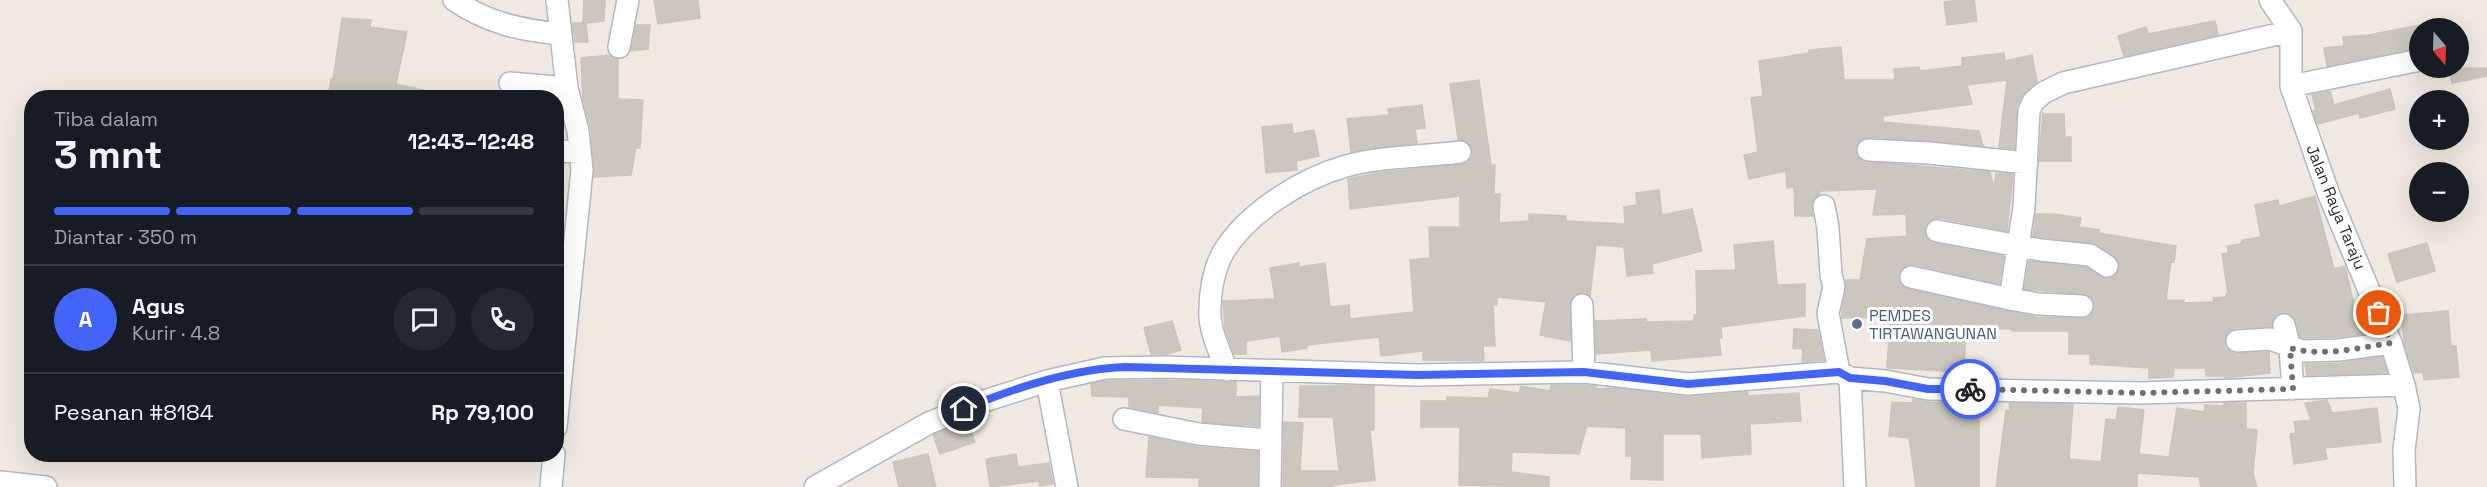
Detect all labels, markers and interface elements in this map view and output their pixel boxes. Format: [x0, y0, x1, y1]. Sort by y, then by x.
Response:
north arrow [2409, 18, 2469, 78]
map controls [2409, 18, 2469, 222]
button: + [2409, 90, 2469, 150]
text: Tiba dalam [54, 106, 158, 132]
text: 12:43–12:48 [407, 127, 534, 155]
text: 3 mnt [54, 130, 162, 179]
street label: Jalan Raya Taraju [2301, 141, 2371, 273]
button: − [2409, 162, 2469, 222]
text: Diantar · 350 m [54, 224, 197, 250]
pin [2353, 287, 2404, 338]
button: chat [393, 288, 456, 351]
button: phone [471, 288, 534, 351]
text: Agus [132, 292, 185, 320]
icon: bag [2362, 296, 2395, 329]
text: A [79, 305, 92, 333]
place label: PEMDES TIRTAWANGUNAN [1869, 305, 1997, 344]
marker: PEMDES TIRTAWANGUNAN [1850, 317, 1864, 331]
text: Kurir · 4.8 [132, 320, 220, 346]
courier [1940, 359, 2000, 419]
icon: bike [1954, 373, 1987, 406]
pin [938, 383, 989, 434]
icon: home [947, 392, 980, 425]
text: Pesanan #8184 [54, 398, 214, 426]
text: Rp 79,100 [431, 398, 534, 426]

